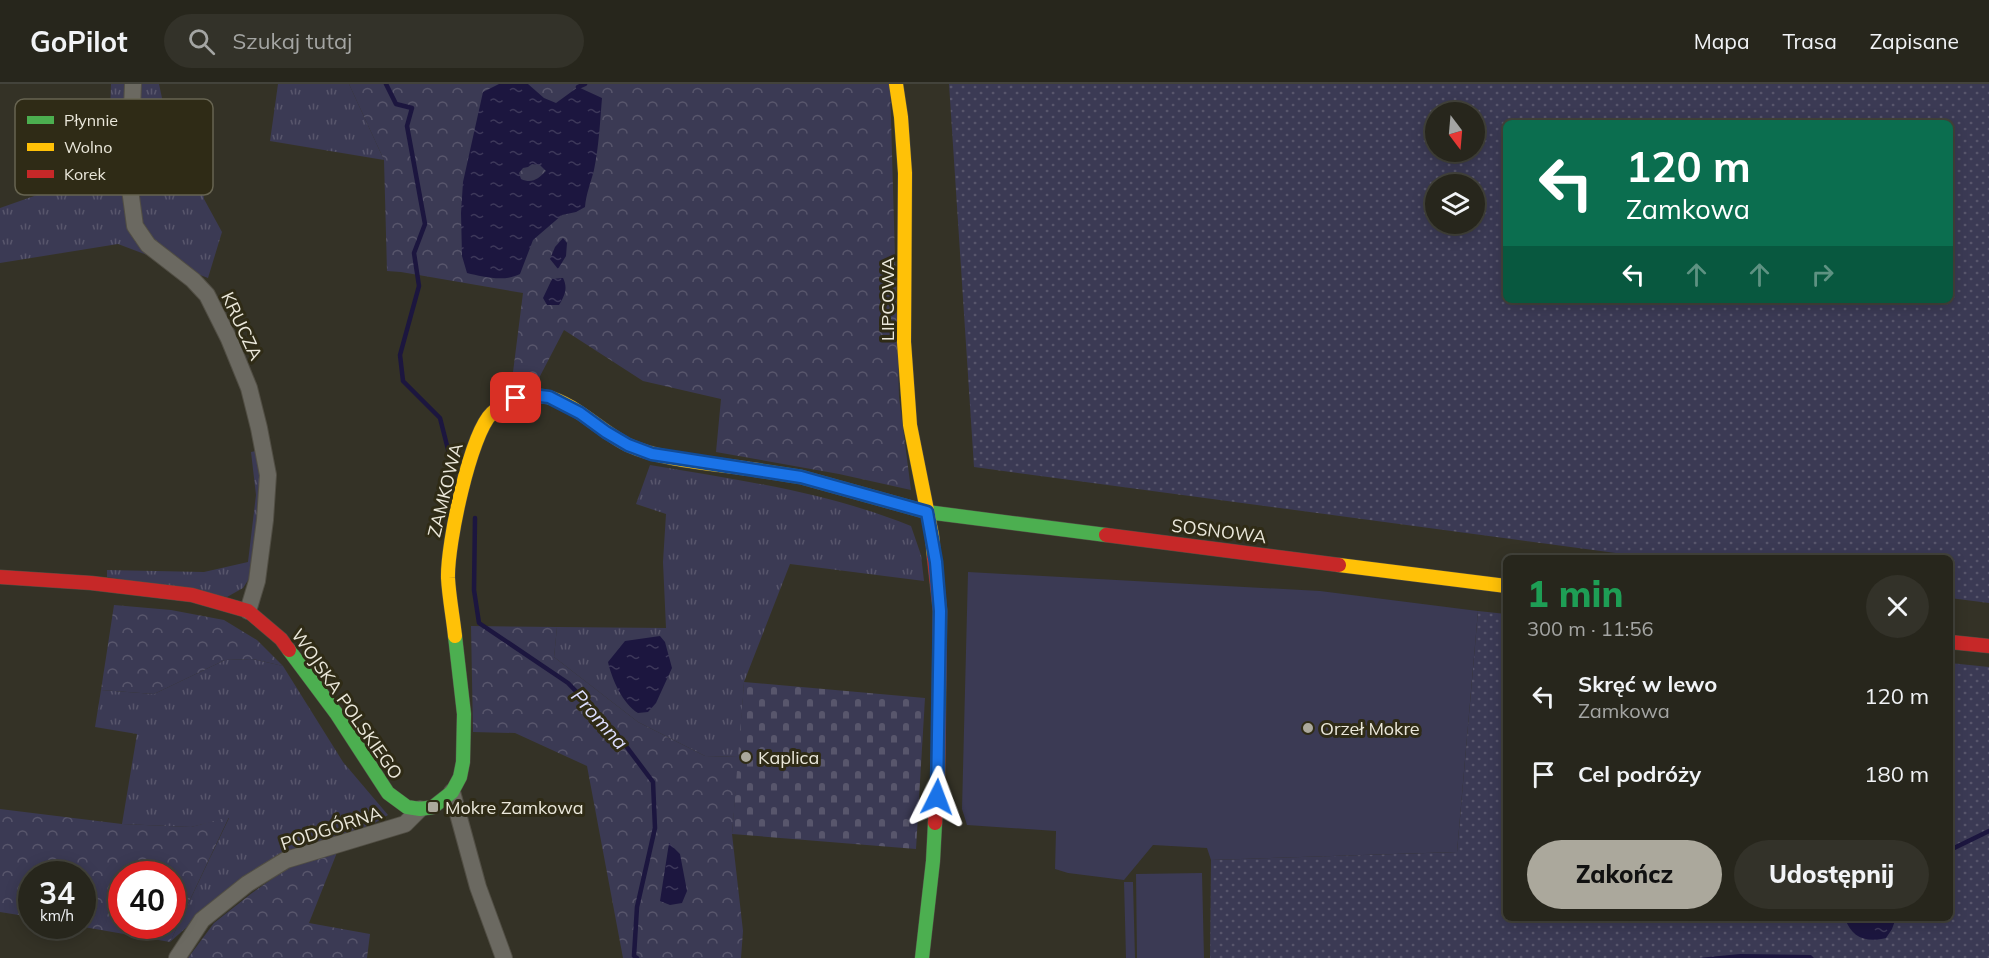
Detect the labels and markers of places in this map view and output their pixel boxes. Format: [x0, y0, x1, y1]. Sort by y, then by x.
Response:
pin [490, 372, 541, 423]
place label: Orzeł Mokre [1320, 717, 1420, 740]
marker: Orzeł Mokre [1301, 721, 1315, 735]
place label: Kaplica [758, 746, 819, 769]
marker: Kaplica [739, 750, 753, 764]
place label: Mokre Zamkowa [445, 796, 584, 819]
marker: Mokre Zamkowa [426, 800, 440, 814]

